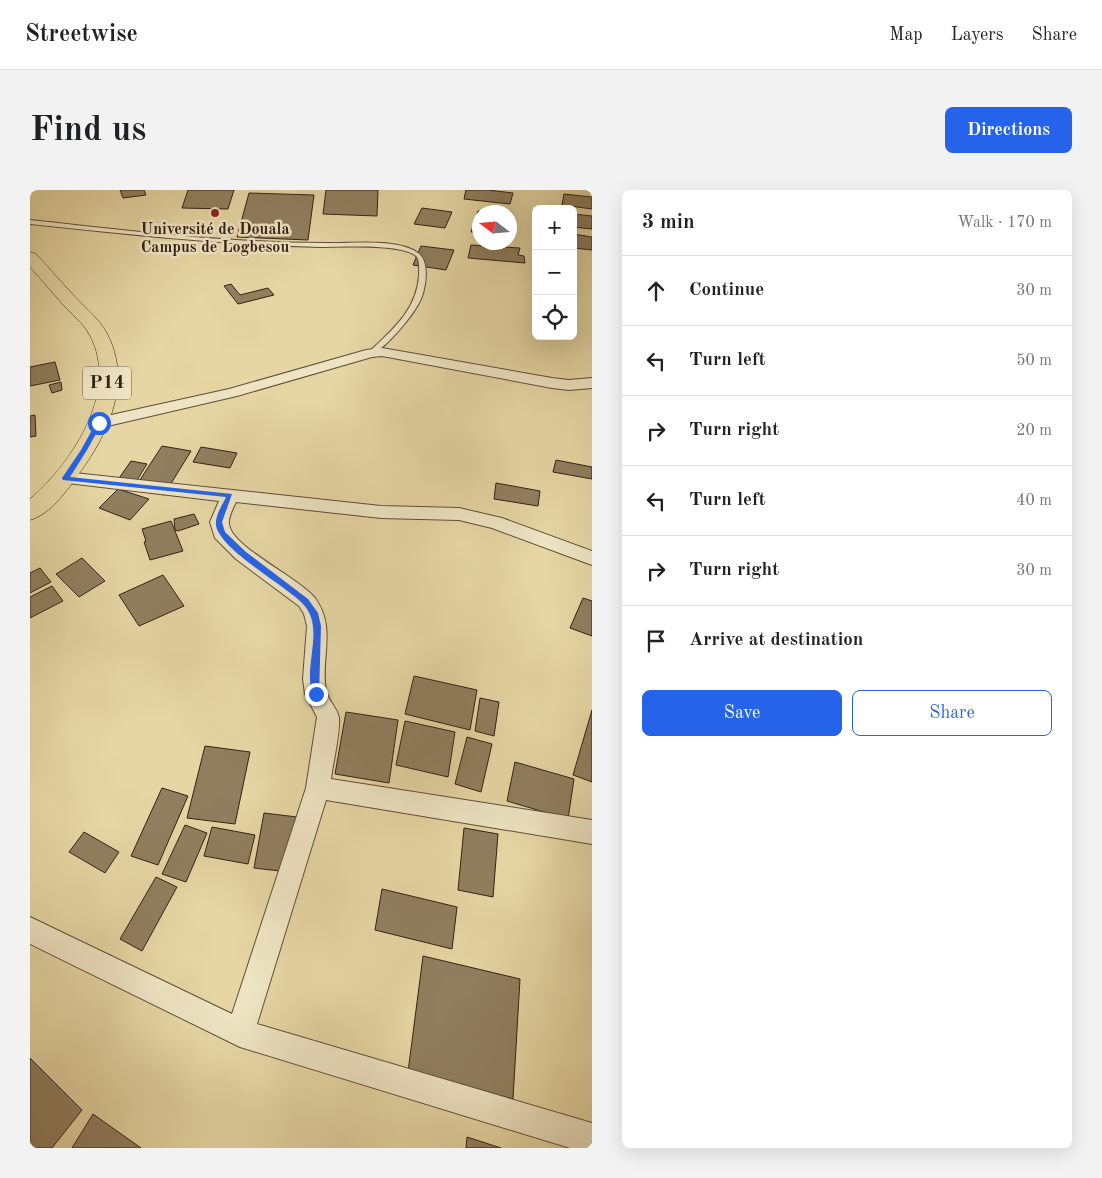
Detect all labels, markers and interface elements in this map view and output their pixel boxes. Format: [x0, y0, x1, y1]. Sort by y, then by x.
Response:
text: Streetwise [25, 23, 138, 47]
text: Map [889, 26, 923, 44]
text: Layers [951, 26, 1003, 44]
text: Share [1031, 26, 1077, 44]
button: Directions [945, 107, 1072, 153]
text: Find us [30, 113, 146, 148]
north arrow [472, 205, 517, 250]
map controls [532, 205, 577, 340]
button: + [532, 205, 577, 250]
marker: Université de Douala Campus de Logbesou [209, 207, 221, 219]
text: 3 min [642, 212, 695, 233]
text: Walk · 170 m [957, 215, 1052, 231]
place label: Université de Douala Campus de Logbesou [140, 222, 290, 256]
button: − [532, 250, 577, 295]
icon: ahead [642, 277, 670, 305]
text: Continue [689, 281, 764, 300]
text: 30 m [1016, 283, 1052, 299]
button: locate [532, 295, 577, 340]
icon: left [642, 347, 670, 375]
text: Turn left [689, 351, 766, 370]
text: 50 m [1016, 353, 1052, 369]
road number: P14 [83, 367, 131, 400]
route start [88, 412, 111, 435]
icon: right [642, 417, 670, 445]
text: Turn right [689, 421, 779, 440]
text: 20 m [1016, 423, 1052, 439]
icon: left [642, 487, 670, 515]
text: Turn left [689, 491, 766, 510]
text: 40 m [1016, 493, 1052, 509]
icon: right [642, 557, 670, 585]
text: Turn right [689, 561, 779, 580]
text: 30 m [1016, 563, 1052, 579]
icon: arrive [642, 627, 670, 655]
text: Arrive at destination [689, 631, 863, 650]
route end [305, 683, 328, 706]
button: Save [642, 690, 842, 736]
button: Share [852, 690, 1052, 736]

